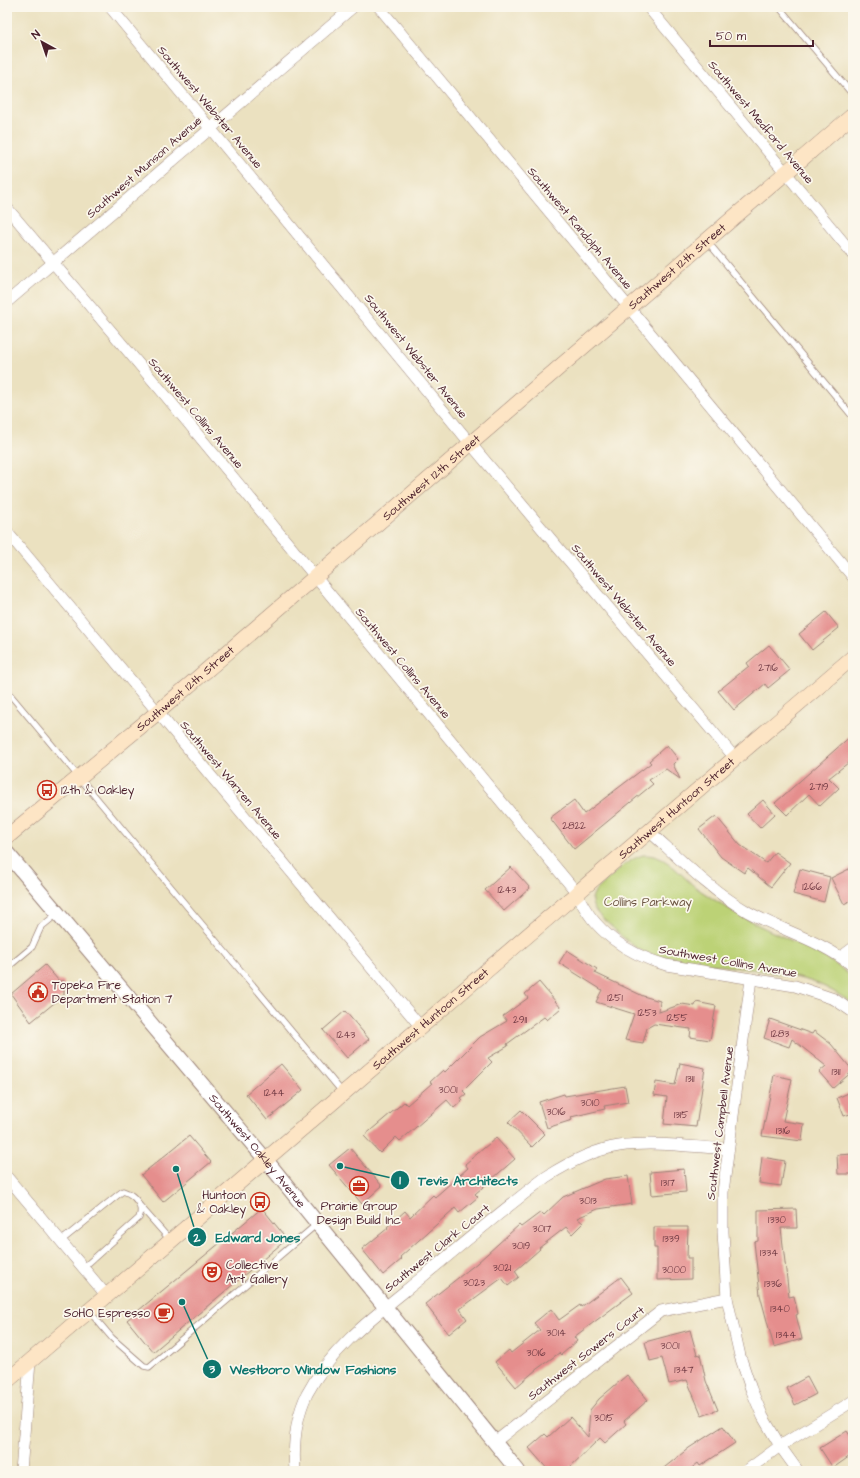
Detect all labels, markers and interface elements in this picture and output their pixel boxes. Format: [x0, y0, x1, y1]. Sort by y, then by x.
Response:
north arrow [22, 22, 62, 62]
scale bar [710, 22, 813, 48]
text: N [28, 27, 43, 43]
text: 50 m [716, 28, 747, 45]
street label: Southwest Webster Avenue [153, 42, 266, 173]
street label: Southwest Medford Avenue [704, 57, 818, 188]
street label: Southwest Munson Avenue [83, 112, 206, 222]
street label: Southwest Randolph Avenue [523, 163, 636, 294]
street label: Southwest 12th Street [624, 220, 730, 314]
street label: Southwest Webster Avenue [360, 291, 471, 422]
street label: Southwest Collins Avenue [144, 354, 247, 473]
street label: Southwest 12th Street [379, 431, 484, 525]
street label: Southwest Webster Avenue [567, 540, 680, 671]
street label: Southwest Collins Avenue [351, 604, 454, 723]
street label: Southwest 12th Street [133, 642, 238, 736]
house number: 2716 [758, 661, 778, 675]
street label: Southwest Warren Avenue [176, 717, 286, 844]
street label: Southwest Huntoon Street [615, 754, 739, 863]
bus stop icon: 12th & Oakley [36, 779, 58, 801]
house number: 2719 [810, 780, 829, 794]
place label: 12th & Oakley [61, 782, 135, 800]
house number: 2822 [562, 819, 586, 833]
house number: 1266 [802, 880, 822, 894]
house number: 1243 [498, 883, 516, 897]
park label: Collins Parkway [604, 894, 692, 912]
street label: Southwest Collins Avenue [658, 941, 799, 982]
street label: Southwest Huntoon Street [368, 964, 493, 1074]
place label: Topeka Fire Department Station 7 [52, 977, 173, 1008]
public building icon: Topeka Fire Department Station 7 [27, 981, 49, 1003]
house number: 1251 [607, 991, 623, 1005]
house number: 1253 [637, 1006, 657, 1020]
house number: 1255 [666, 1011, 688, 1025]
house number: 2911 [513, 1013, 528, 1027]
house number: 1283 [771, 1027, 789, 1041]
house number: 1243 [337, 1028, 355, 1042]
street label: Southwest Campbell Avenue [703, 1045, 738, 1201]
house number: 1311 [832, 1065, 841, 1079]
house number: 1311 [686, 1072, 695, 1086]
house number: 3001 [439, 1083, 458, 1097]
house number: 1244 [264, 1086, 284, 1100]
street label: Southwest Oakley Avenue [205, 1090, 310, 1212]
house number: 3010 [581, 1096, 599, 1110]
house number: 3016 [547, 1105, 566, 1119]
house number: 1315 [674, 1108, 688, 1122]
house number: 1316 [776, 1124, 791, 1138]
callout: Tevis Architects [390, 1168, 526, 1193]
text: 1 [399, 1172, 401, 1189]
text: Tevis Architects [417, 1172, 518, 1190]
office icon: Prairie Group Design Build Inc [348, 1175, 370, 1197]
house number: 1317 [661, 1176, 675, 1190]
place label: Huntoon & Oakley [197, 1187, 246, 1219]
bus stop icon: Huntoon & Oakley [249, 1191, 271, 1213]
house number: 3013 [579, 1194, 597, 1208]
place label: Prairie Group Design Build Inc [317, 1198, 401, 1230]
street label: Southwest Clark Court [381, 1200, 494, 1296]
house number: 1330 [768, 1213, 786, 1227]
house number: 3017 [533, 1222, 551, 1236]
callout: Edward Jones [187, 1225, 308, 1250]
text: Edward Jones [216, 1229, 301, 1247]
text: 2 [193, 1230, 201, 1247]
house number: 1339 [662, 1232, 680, 1246]
house number: 3019 [512, 1239, 530, 1253]
house number: 1334 [760, 1246, 778, 1260]
place label: Collective Art Gallery [226, 1257, 288, 1289]
theatre icon: Collective Art Gallery [201, 1261, 223, 1283]
house number: 3021 [493, 1261, 512, 1275]
house number: 3000 [662, 1263, 686, 1277]
house number: 3023 [463, 1276, 485, 1290]
house number: 1336 [764, 1277, 783, 1291]
cafe icon: SoHO Espresso [153, 1302, 175, 1324]
street label: Southwest Sowers Court [524, 1302, 648, 1404]
house number: 1340 [770, 1302, 790, 1316]
place label: SoHO Espresso [64, 1305, 150, 1322]
house number: 3014 [546, 1326, 566, 1340]
house number: 1344 [776, 1328, 796, 1342]
house number: 3001 [661, 1339, 680, 1353]
house number: 3016 [527, 1346, 546, 1360]
callout: Westboro Window Fashions [202, 1357, 404, 1382]
text: 3 [208, 1361, 216, 1378]
text: Westboro Window Fashions [229, 1361, 397, 1379]
house number: 1347 [674, 1363, 694, 1377]
house number: 3015 [594, 1411, 614, 1425]

